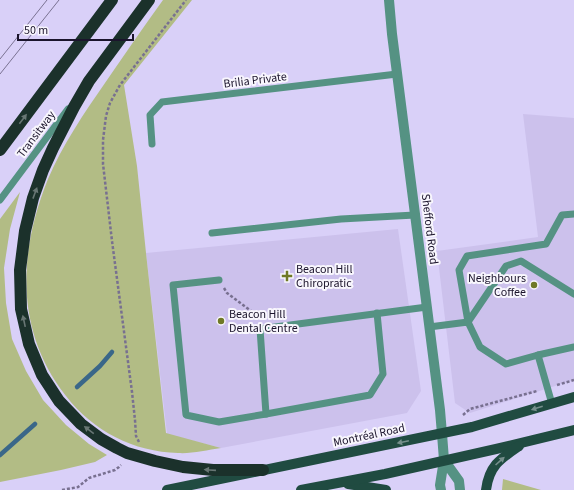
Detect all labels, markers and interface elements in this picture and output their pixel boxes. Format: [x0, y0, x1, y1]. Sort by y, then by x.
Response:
scale bar [18, 16, 133, 42]
text: 50 m [24, 22, 48, 39]
street label: Brilia Private [222, 68, 288, 93]
street label: Transitway [13, 107, 60, 161]
one-way arrow [19, 113, 27, 124]
one-way arrow [32, 187, 38, 199]
street label: Shefford Road [417, 193, 442, 265]
place label: Beacon Hill Chiropratic [296, 261, 352, 292]
marker: Beacon Hill Chiropratic [281, 270, 293, 282]
place label: Neighbours Coffee [468, 270, 526, 301]
marker: Neighbours Coffee [529, 280, 539, 290]
place label: Beacon Hill Dental Centre [229, 306, 298, 337]
one-way arrow [20, 315, 26, 327]
marker: Beacon Hill Dental Centre [216, 316, 226, 326]
one-way arrow [530, 405, 542, 411]
street label: Montréal Road [332, 420, 407, 451]
one-way arrow [84, 426, 94, 434]
one-way arrow [397, 439, 410, 445]
one-way arrow [495, 457, 505, 466]
one-way arrow [204, 466, 216, 473]

